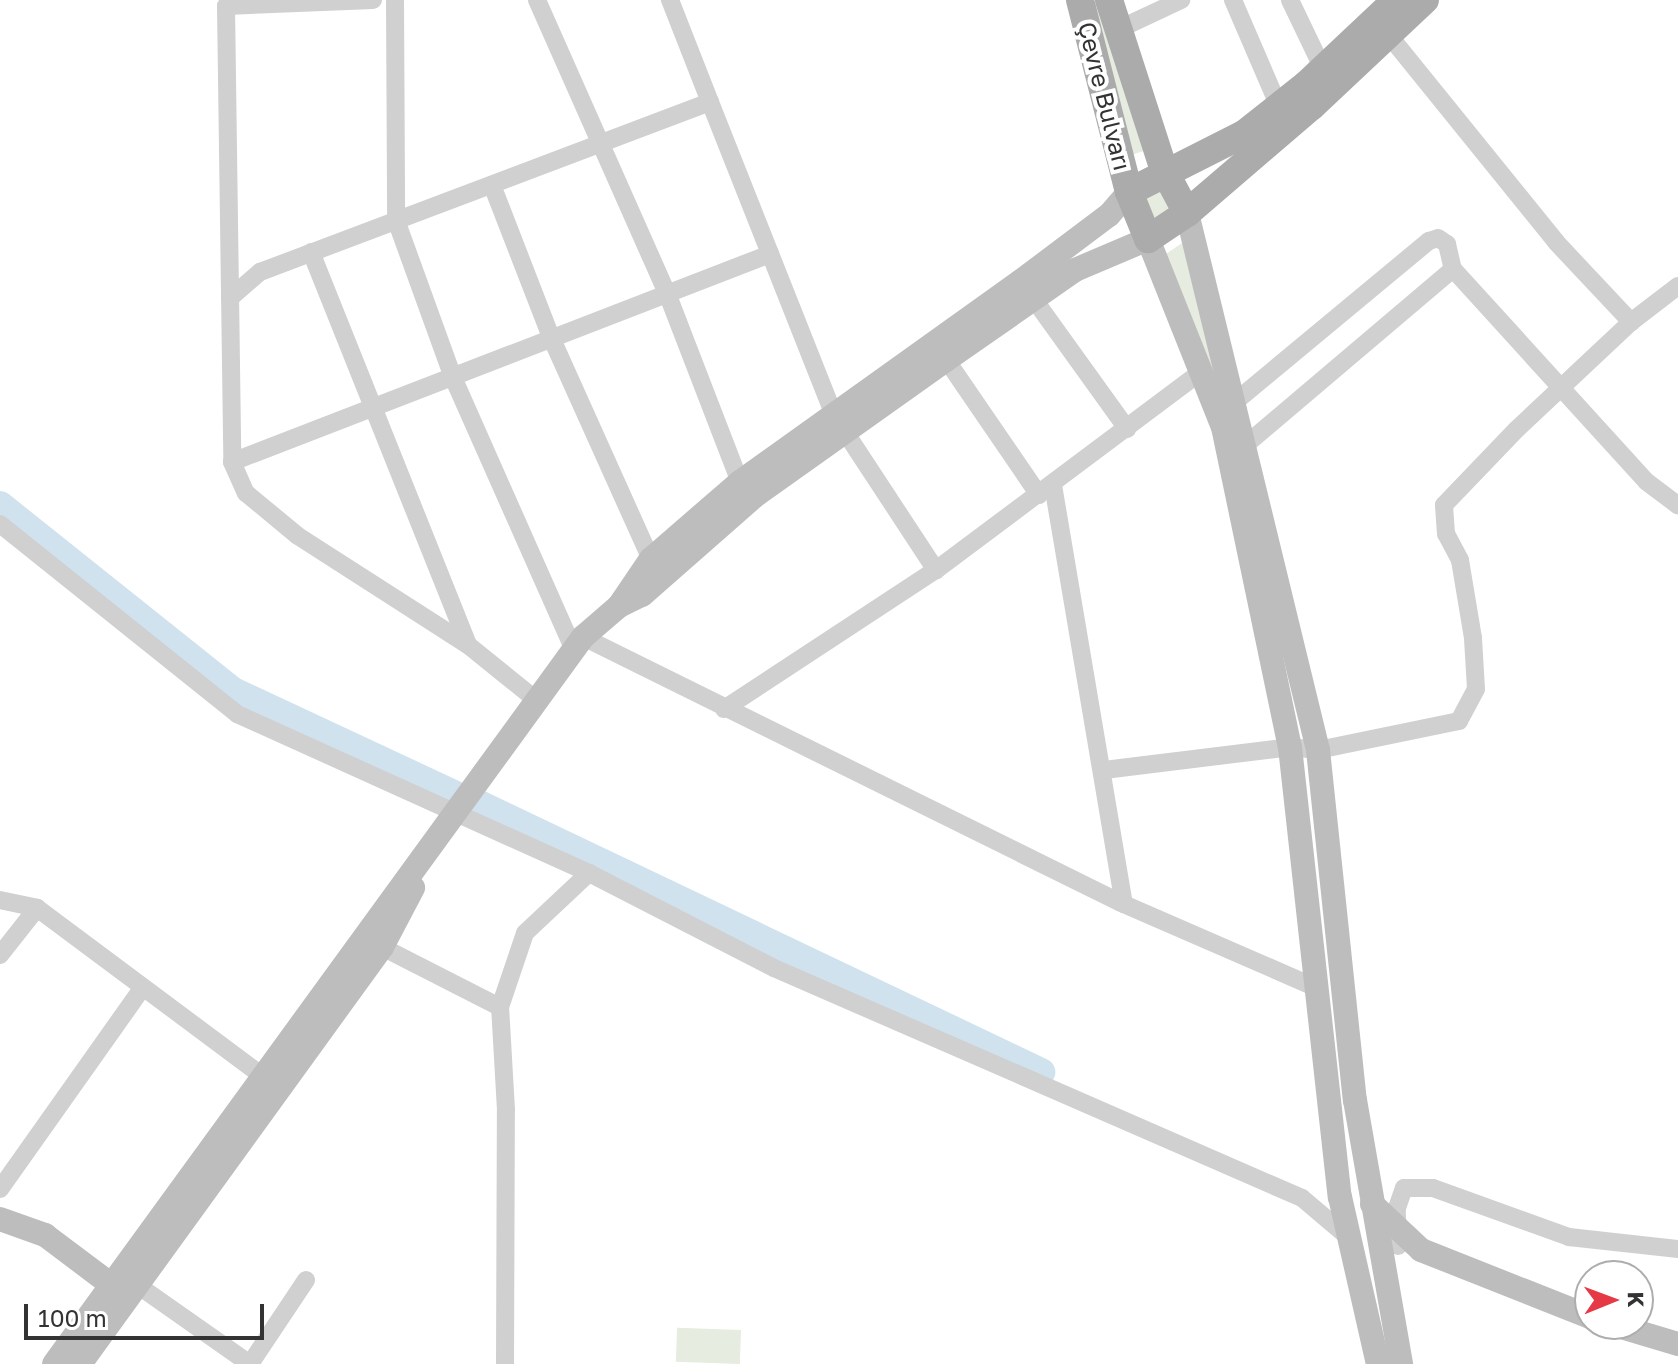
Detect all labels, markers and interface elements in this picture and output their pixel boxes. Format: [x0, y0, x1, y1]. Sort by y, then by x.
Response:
street label: Çevre Bulvarı [1073, 19, 1137, 173]
north arrow [1574, 1260, 1654, 1340]
scale bar [28, 1288, 268, 1338]
text: K [1623, 1291, 1650, 1308]
text: 100 m [38, 1303, 107, 1332]

